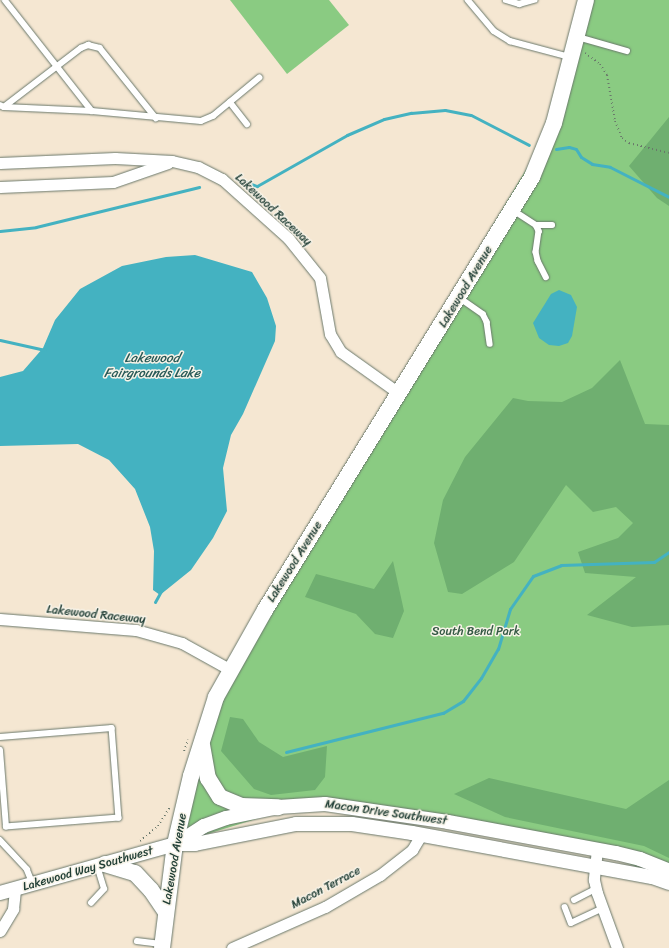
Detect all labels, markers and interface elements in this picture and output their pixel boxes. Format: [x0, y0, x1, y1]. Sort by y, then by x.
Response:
street label: Lakewood Raceway [232, 171, 314, 249]
street label: Lakewood Avenue [436, 244, 496, 330]
water label: Lakewood Fairgrounds Lake [104, 351, 200, 382]
street label: Lakewood Avenue [264, 519, 326, 605]
street label: Lakewood Raceway [46, 603, 146, 627]
park label: South Bend Park [432, 625, 520, 639]
street label: Macon Drive Southwest [324, 797, 448, 829]
street label: Lakewood Avenue [160, 812, 190, 906]
street label: Lakewood Way Southwest [21, 843, 155, 895]
street label: Macon Terrace [289, 864, 363, 912]

